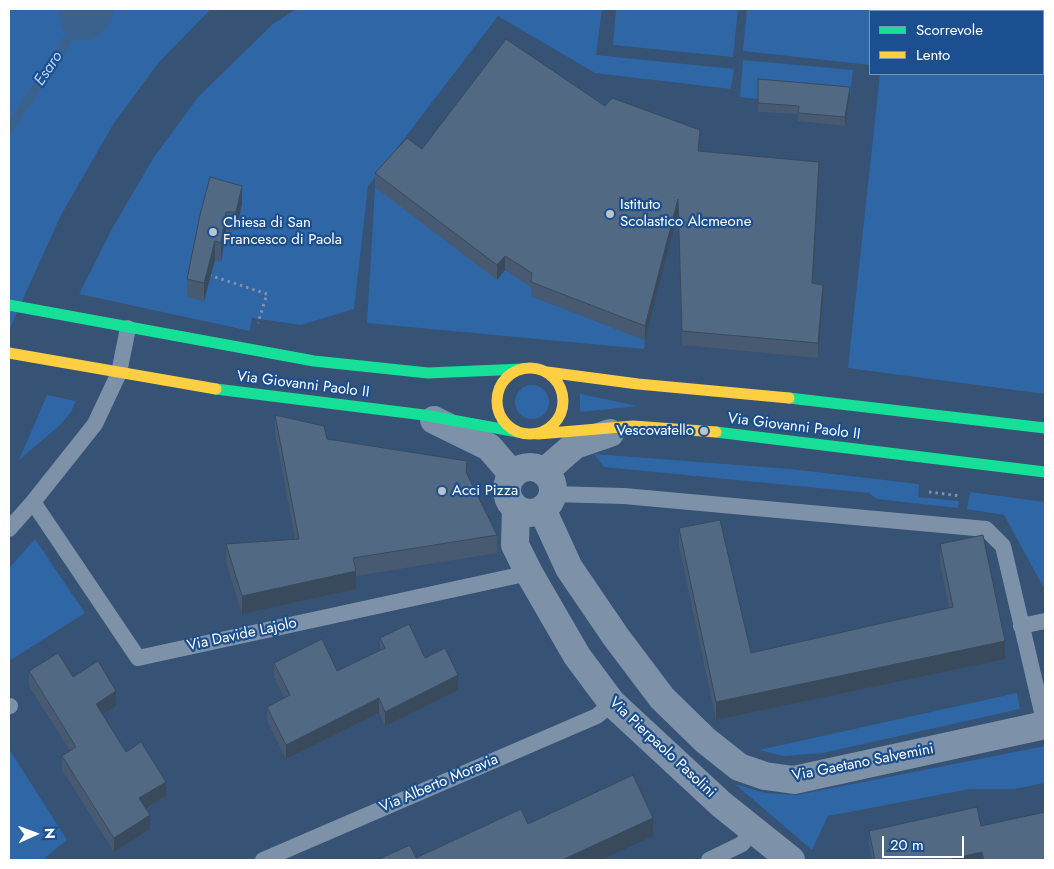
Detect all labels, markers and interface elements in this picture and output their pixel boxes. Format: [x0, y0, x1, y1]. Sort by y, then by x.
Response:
legend [869, 10, 1044, 75]
text: Scorrevole [916, 19, 983, 41]
text: Lento [916, 44, 950, 66]
water label: Esaro [31, 48, 67, 90]
place label: Istituto Scolastico Alcmeone [620, 196, 751, 231]
marker: Istituto Scolastico Alcmeone [604, 208, 616, 220]
place label: Chiesa di San Francesco di Paola [223, 214, 342, 249]
marker: Chiesa di San Francesco di Paola [207, 226, 219, 238]
street label: Via Giovanni Paolo II [236, 368, 370, 402]
street label: Via Giovanni Paolo II [727, 410, 861, 444]
place label: Vescovatello [616, 422, 694, 440]
marker: Vescovatello [698, 425, 710, 437]
place label: Acci Pizza [452, 482, 518, 500]
marker: Acci Pizza [436, 485, 448, 497]
street label: Via Davide Lajolo [186, 615, 298, 655]
street label: Via Pierpaolo Pasolini [605, 694, 719, 802]
street label: Via Gaetano Salvemini [791, 740, 935, 786]
street label: Via Alberto Moravia [377, 751, 501, 817]
north arrow [10, 809, 60, 859]
scale bar [884, 826, 966, 858]
text: N [40, 828, 60, 839]
text: 20 m [890, 834, 924, 856]

